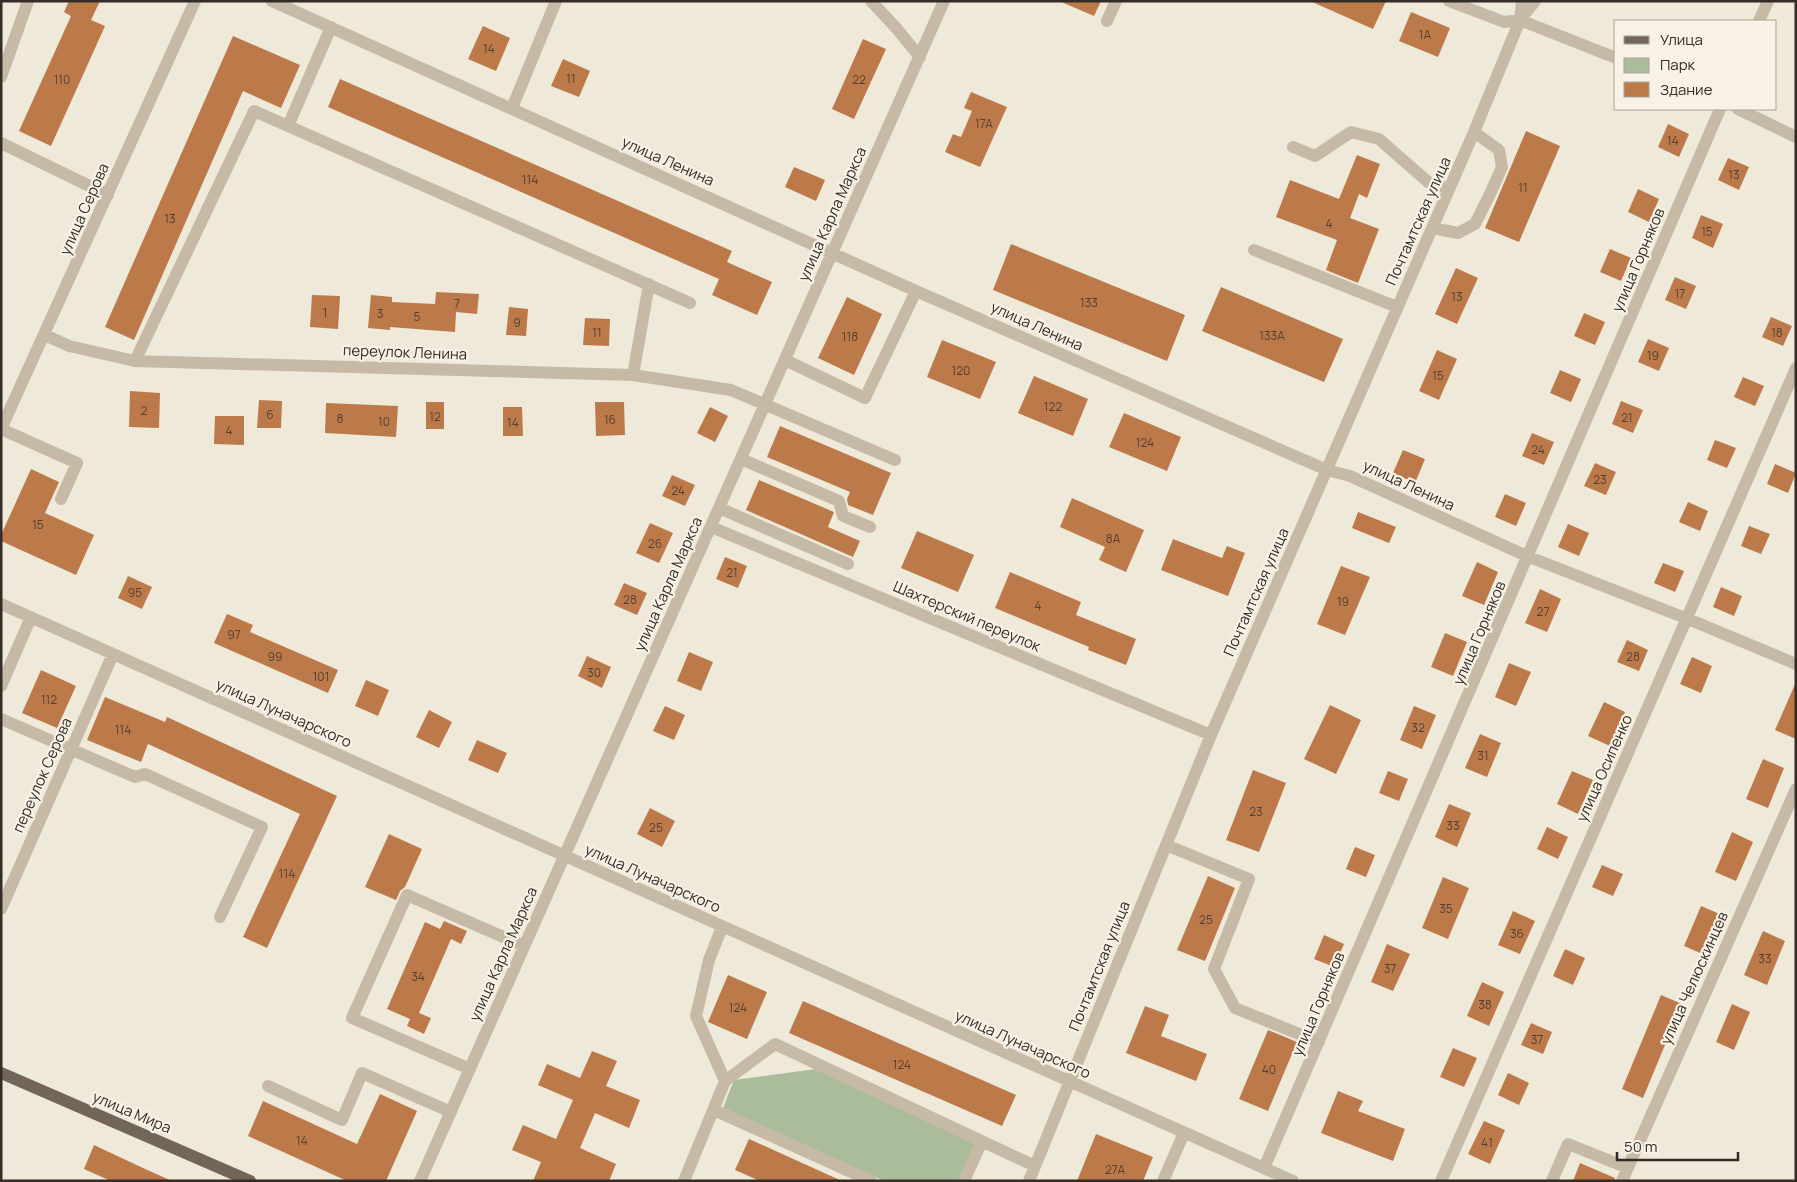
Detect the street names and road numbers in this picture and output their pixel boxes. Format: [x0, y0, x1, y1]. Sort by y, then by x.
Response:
street label: улица Ленина [618, 131, 718, 191]
street label: улица Карла Маркса [793, 143, 871, 285]
street label: Почтамтская улица [1380, 153, 1456, 289]
street label: улица Серова [54, 160, 114, 258]
street label: улица Горняков [1607, 205, 1669, 315]
street label: улица Ленина [987, 296, 1087, 356]
street label: переулок Ленина [343, 339, 467, 365]
street label: улица Ленина [1360, 455, 1458, 515]
street label: улица Карла Маркса [629, 513, 707, 655]
street label: Почтамтская улица [1218, 524, 1294, 660]
street label: Шахтерский переулок [890, 575, 1044, 657]
street label: улица Горняков [1448, 578, 1510, 688]
street label: улица Луначарского [213, 674, 355, 752]
street label: улица Осипенко [1571, 711, 1637, 825]
street label: переулок Серова [7, 714, 77, 836]
street label: улица Луначарского [582, 839, 724, 917]
street label: улица Карла Маркса [464, 883, 542, 1025]
street label: Почтамтская улица [1063, 898, 1135, 1034]
street label: улица Челюскинцев [1655, 908, 1733, 1048]
street label: улица Горняков [1287, 949, 1349, 1059]
street label: улица Луначарского [952, 1005, 1094, 1083]
street label: улица Мира [89, 1086, 175, 1138]

